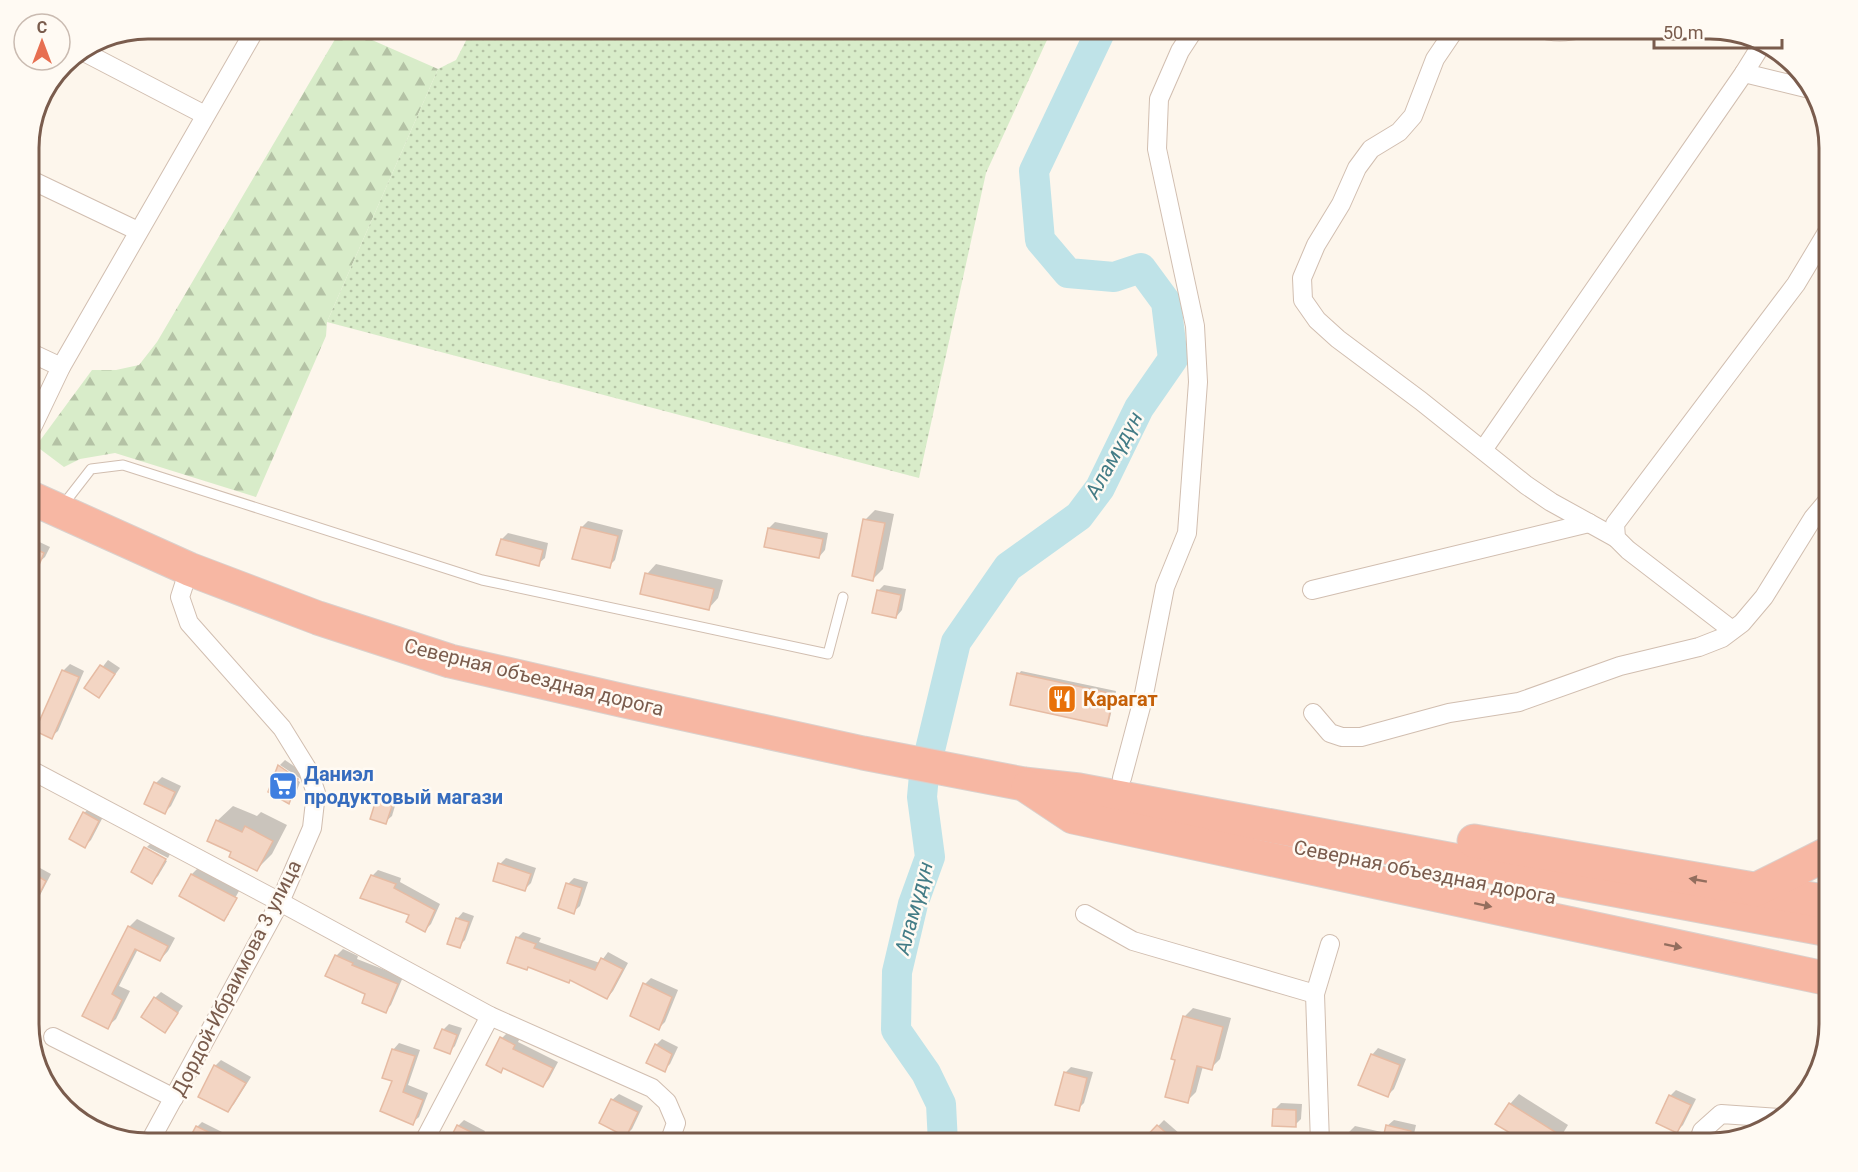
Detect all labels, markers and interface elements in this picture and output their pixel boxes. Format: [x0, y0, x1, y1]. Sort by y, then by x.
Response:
north arrow [12, 12, 72, 72]
scale bar [1654, 12, 1782, 50]
text: С [37, 18, 47, 37]
text: 50 m [1663, 22, 1703, 43]
water label: Аламүдүн [1080, 407, 1148, 503]
street label: Северная объездная дорога [402, 633, 666, 721]
restaurant icon: Карагат [1046, 683, 1078, 715]
place label: Карагат [1083, 687, 1158, 711]
place label: Даниэл продуктовый магази [304, 762, 503, 809]
supermarket icon: Даниэл продуктовый магази [267, 770, 299, 802]
street label: Северная объездная дорога [1292, 835, 1558, 909]
street label: Дордой-Ибраимова 3 улица [166, 856, 306, 1100]
water label: Аламүдүн [890, 859, 938, 958]
one-way arrow [1688, 875, 1707, 884]
one-way arrow [1473, 901, 1492, 910]
one-way arrow [1664, 942, 1683, 951]

